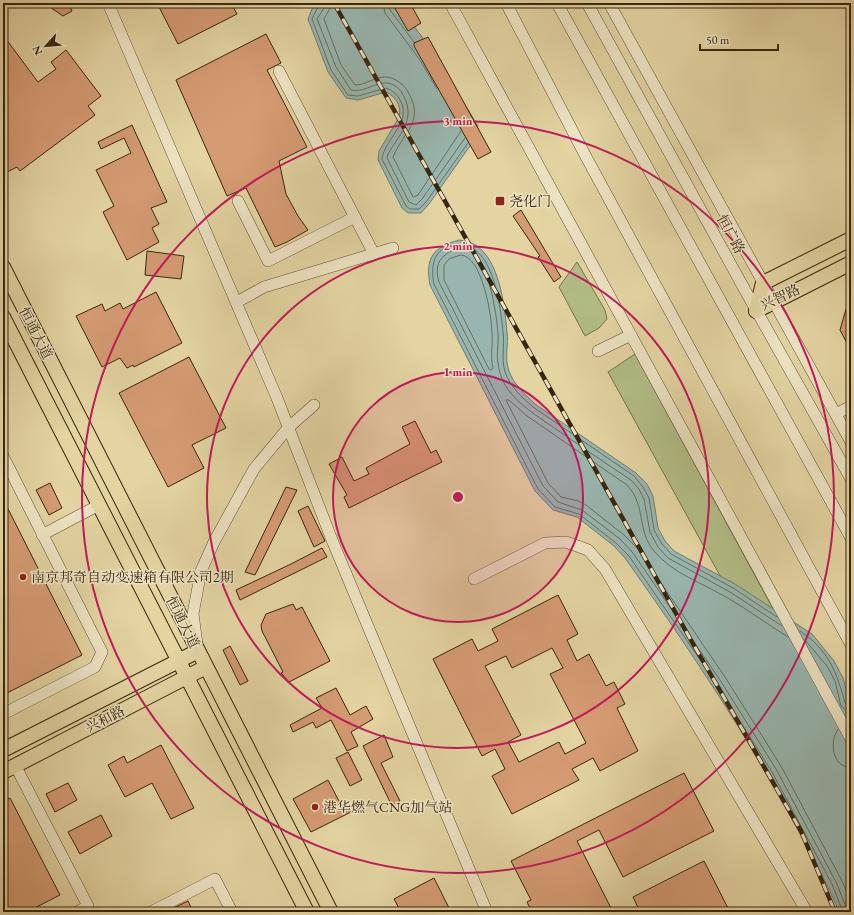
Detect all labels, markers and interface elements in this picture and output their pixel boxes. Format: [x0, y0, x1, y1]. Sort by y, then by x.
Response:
north arrow [26, 26, 66, 66]
scale bar [700, 26, 778, 52]
text: 50 m [706, 32, 730, 48]
text: N [29, 43, 45, 58]
text: 3 min [443, 113, 473, 129]
place label: 尧化门 [509, 192, 551, 210]
marker: 尧化门 [494, 195, 506, 207]
street label: 恒广路 [713, 211, 749, 257]
text: 2 min [443, 238, 473, 254]
street label: 兴智路 [757, 280, 803, 314]
street label: 恒通大道 [15, 304, 57, 362]
text: 1 min [443, 364, 473, 380]
centre of rings [451, 490, 465, 504]
place label: 南京邦奇自动变速箱有限公司2期 [31, 568, 234, 586]
marker: 南京邦奇自动变速箱有限公司2期 [18, 572, 28, 582]
street label: 恒通大道 [162, 593, 204, 651]
street label: 兴和路 [82, 701, 128, 737]
place label: 港华燃气CNG加气站 [323, 798, 452, 816]
marker: 港华燃气CNG加气站 [310, 802, 320, 812]

